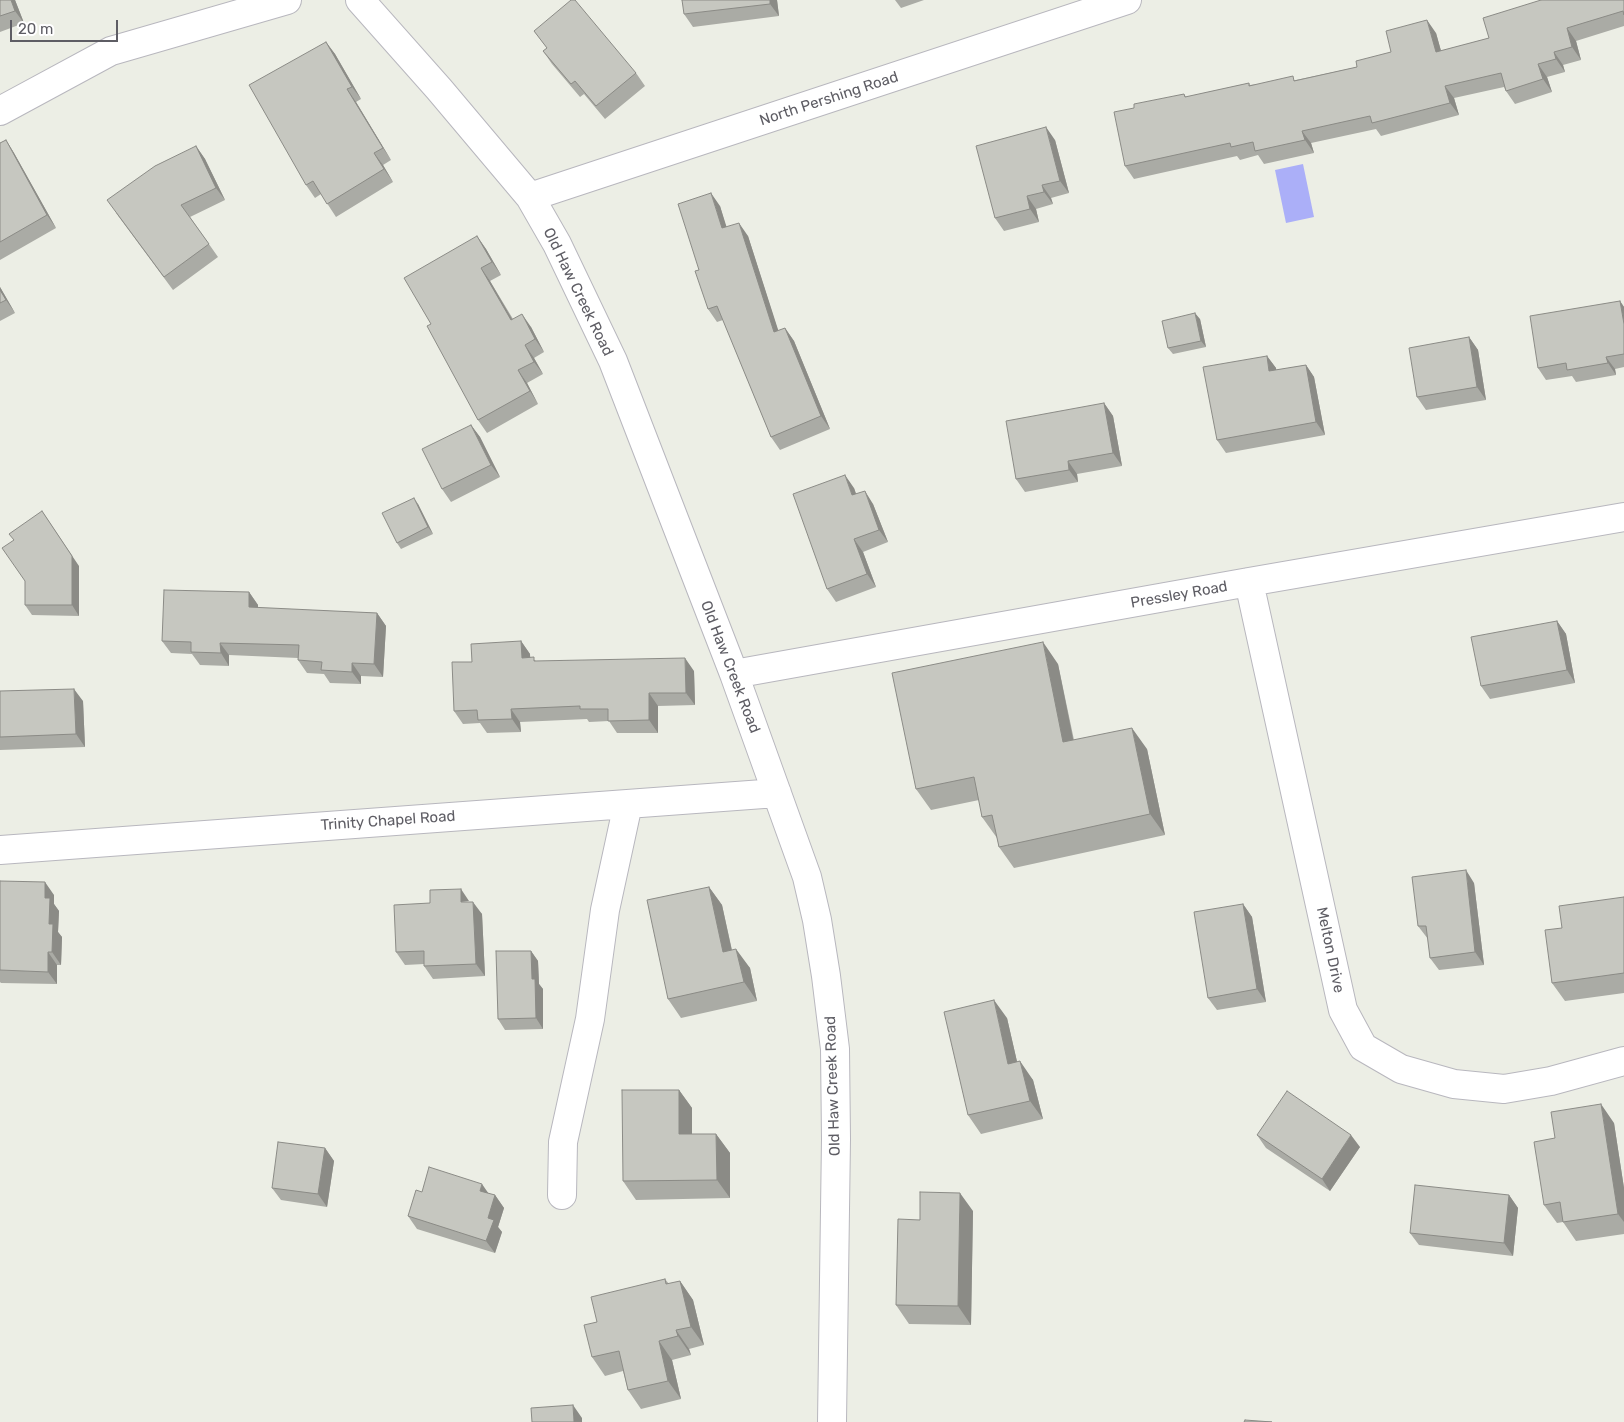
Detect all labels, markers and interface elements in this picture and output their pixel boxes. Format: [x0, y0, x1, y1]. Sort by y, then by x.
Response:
scale bar [12, 10, 120, 42]
text: 20 m [18, 20, 53, 38]
street label: North Pershing Road [757, 68, 901, 130]
street label: Old Haw Creek Road [539, 225, 617, 359]
street label: Pressley Road [1129, 578, 1229, 612]
street label: Old Haw Creek Road [696, 598, 764, 736]
street label: Trinity Chapel Road [320, 807, 456, 835]
street label: Melton Drive [1312, 905, 1348, 995]
street label: Old Haw Creek Road [822, 1016, 844, 1156]

